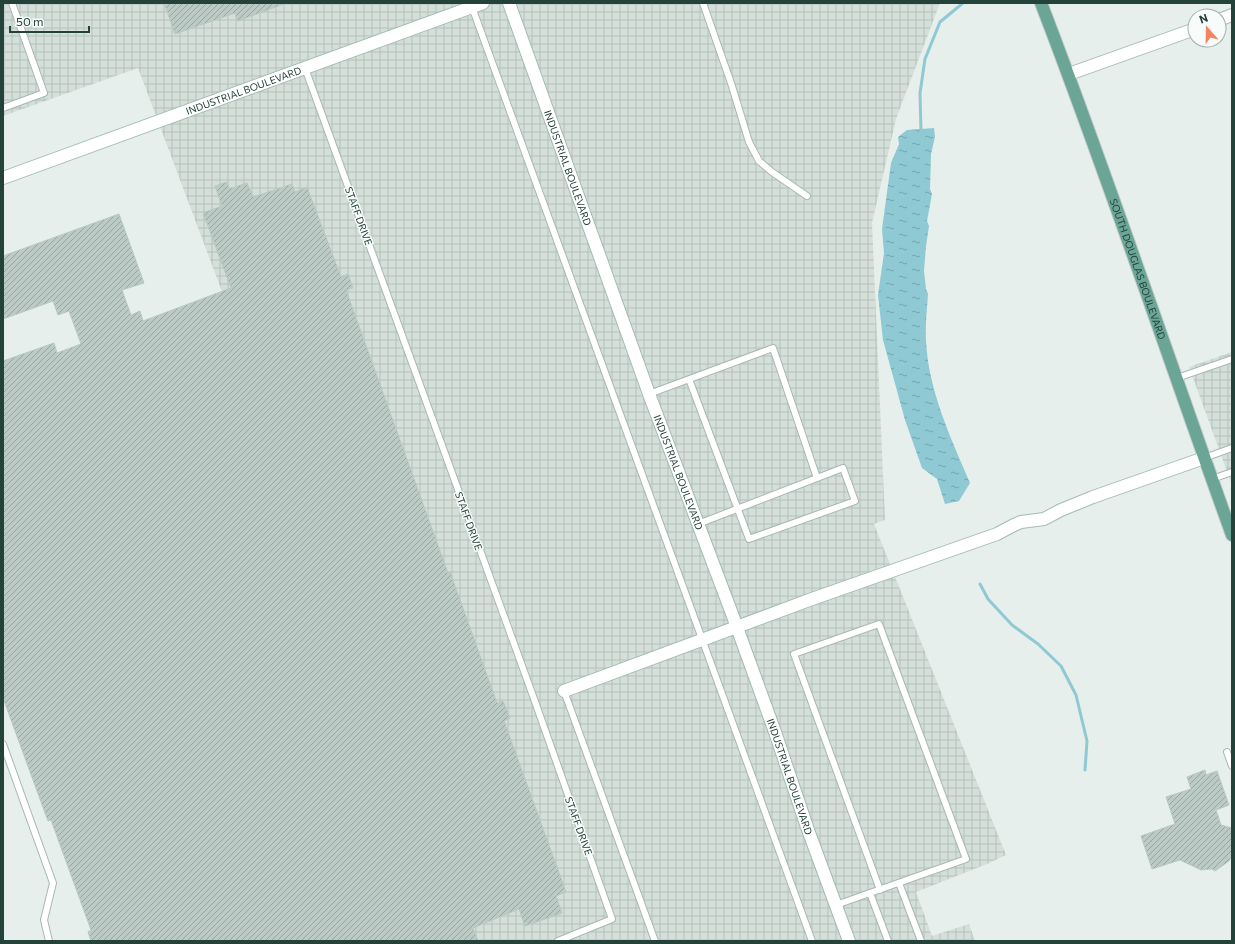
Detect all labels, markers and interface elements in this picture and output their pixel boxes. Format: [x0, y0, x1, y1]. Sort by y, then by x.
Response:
scale bar [10, 8, 89, 34]
north arrow [1187, 8, 1227, 48]
text: N [1197, 11, 1210, 26]
text: 50 m [16, 14, 44, 28]
street label: INDUSTRIAL BOULEVARD [184, 64, 303, 117]
street label: INDUSTRIAL BOULEVARD [542, 108, 594, 227]
street label: STAFF DRIVE [343, 185, 375, 247]
street label: SOUTH DOUGLAS BOULEVARD [1108, 197, 1168, 341]
street label: INDUSTRIAL BOULEVARD [651, 413, 706, 531]
street label: STAFF DRIVE [453, 490, 485, 552]
street label: INDUSTRIAL BOULEVARD [765, 717, 815, 836]
street label: STAFF DRIVE [563, 795, 595, 857]

